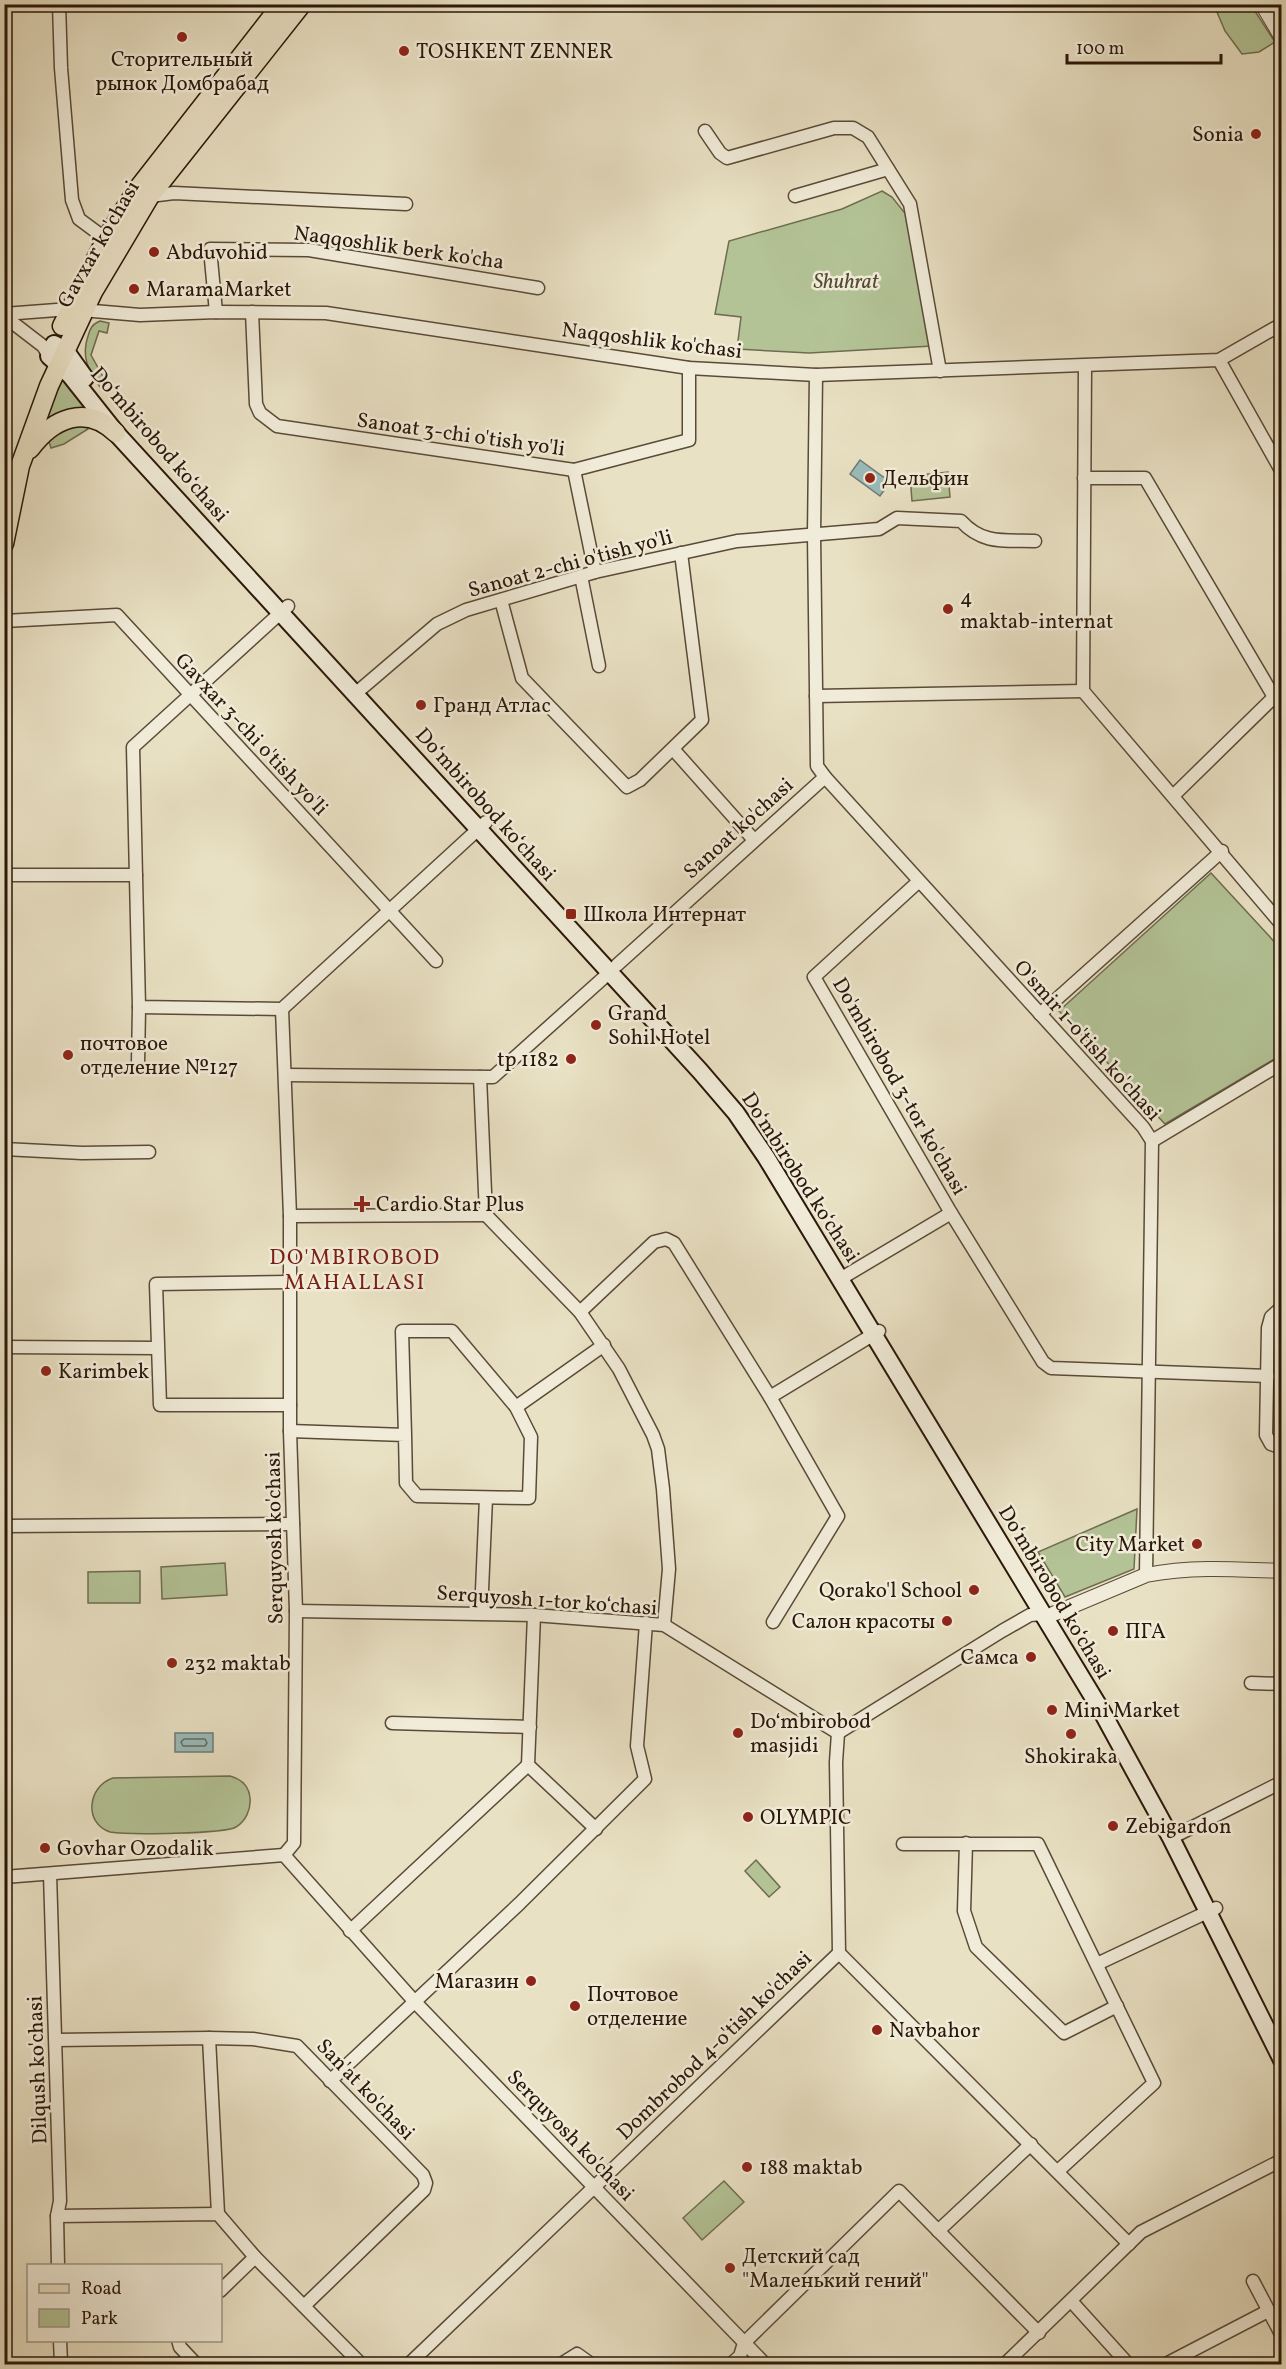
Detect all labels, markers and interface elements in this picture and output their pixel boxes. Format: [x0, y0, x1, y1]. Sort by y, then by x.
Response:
scale bar [1067, 27, 1222, 65]
marker: Сторительный рынок Домбрабад [175, 30, 189, 44]
text: 100 m [1076, 37, 1125, 62]
place label: TOSHKENT ZENNER [416, 38, 613, 67]
marker: TOSHKENT ZENNER [397, 44, 411, 58]
place label: Сторительный рынок Домбрабад [95, 46, 269, 99]
place label: Sonia [1192, 121, 1244, 150]
marker: Sonia [1249, 127, 1263, 141]
street label: Gavxar ko'chasi [51, 176, 147, 314]
street label: Naqqoshlik berk ko'cha [292, 219, 506, 278]
place label: Abduvohid [166, 239, 268, 268]
marker: Abduvohid [147, 245, 161, 259]
park label: Shuhrat [813, 268, 880, 297]
place label: MaramaMarket [146, 276, 292, 305]
marker: MaramaMarket [127, 282, 141, 296]
street label: Naqqoshlik ko'chasi [560, 316, 744, 367]
street label: Doʻmbirobod koʻchasi [83, 361, 235, 529]
street label: Sanoat 3-chi o'tish yo'li [355, 407, 567, 464]
place label: Дельфин [882, 465, 969, 494]
marker: Дельфин [863, 471, 877, 485]
street label: Sanoat 2-chi o'tish yo'li [465, 523, 676, 606]
place label: 4 maktab-internat [960, 584, 1113, 637]
marker: 4 maktab-internat [941, 602, 955, 616]
street label: Gavxar 3-chi o'tish yo'li [168, 647, 334, 823]
place label: Гранд Атлас [433, 692, 551, 721]
marker: Гранд Атлас [414, 698, 428, 712]
street label: Doʻmbirobod koʻchasi [408, 722, 562, 888]
street label: Sanoat ko'chasi [678, 772, 800, 886]
place label: Школа Интернат [583, 901, 747, 930]
marker: Школа Интернат [564, 907, 578, 921]
street label: O'smir 1-o'tish ko'chasi [1007, 954, 1167, 1128]
street label: Do'mbirobod 3-tor ko'chasi [824, 973, 973, 1201]
place label: Grand Sohil Hotel [608, 1000, 710, 1053]
marker: Grand Sohil Hotel [589, 1018, 603, 1032]
place label: почтовое отделение №127 [80, 1030, 238, 1083]
place label: tp 1182 [497, 1046, 559, 1075]
marker: почтовое отделение №127 [61, 1048, 75, 1062]
marker: tp 1182 [564, 1052, 578, 1066]
street label: Doʻmbirobod koʻchasi [734, 1087, 866, 1269]
place label: Cardio Star Plus [376, 1191, 524, 1220]
marker: Cardio Star Plus [353, 1195, 371, 1213]
district label: DO'MBIROBOD MAHALLASI [269, 1243, 441, 1299]
place label: Karimbek [58, 1358, 150, 1387]
marker: Karimbek [39, 1364, 53, 1378]
street label: Serquyosh ko'chasi [259, 1451, 292, 1625]
street label: Doʻmbirobod koʻchasi [990, 1501, 1117, 1685]
place label: City Market [1075, 1531, 1185, 1560]
marker: City Market [1190, 1537, 1204, 1551]
place label: Qorako'l School [819, 1577, 962, 1606]
street label: Serquyosh 1-tor koʻchasi [435, 1579, 658, 1624]
marker: Qorako'l School [967, 1583, 981, 1597]
place label: Салон красоты [792, 1608, 935, 1637]
marker: Салон красоты [940, 1614, 954, 1628]
place label: ПГА [1125, 1618, 1166, 1647]
marker: ПГА [1106, 1624, 1120, 1638]
place label: Самса [961, 1644, 1019, 1673]
place label: 232 maktab [184, 1650, 291, 1679]
marker: Самса [1024, 1650, 1038, 1664]
marker: 232 maktab [165, 1656, 179, 1670]
place label: Mini Market [1064, 1697, 1180, 1726]
marker: Mini Market [1045, 1703, 1059, 1717]
place label: Do‘mbirobod masjidi [750, 1708, 871, 1761]
marker: Do‘mbirobod masjidi [731, 1726, 745, 1740]
marker: Shokiraka [1064, 1727, 1078, 1741]
place label: Shokiraka [1024, 1743, 1118, 1772]
place label: OLYMPIC [760, 1804, 852, 1833]
marker: OLYMPIC [741, 1810, 755, 1824]
place label: Zebigardon [1125, 1813, 1232, 1842]
marker: Zebigardon [1106, 1819, 1120, 1833]
place label: Govhar Ozodalik [57, 1835, 214, 1864]
marker: Govhar Ozodalik [38, 1841, 52, 1855]
street label: Dombrobod 4-o'tish ko'chasi [611, 1945, 819, 2147]
place label: Магазин [435, 1968, 519, 1997]
marker: Магазин [524, 1974, 538, 1988]
place label: Почтовое отделение [587, 1981, 687, 2034]
street label: Dilqush ko'chasi [21, 1995, 56, 2145]
marker: Почтовое отделение [568, 1999, 582, 2013]
place label: Navbahor [889, 2017, 980, 2046]
marker: Navbahor [870, 2023, 884, 2037]
street label: San'at ko'chasi [309, 2033, 421, 2147]
street label: Serquyosh ko'chasi [499, 2064, 640, 2208]
place label: 188 maktab [759, 2154, 863, 2183]
marker: 188 maktab [740, 2160, 754, 2174]
place label: Детский сад "Маленький гений" [742, 2243, 929, 2296]
marker: Детский сад "Маленький гений" [723, 2261, 737, 2275]
legend [27, 2264, 222, 2342]
text: Road [81, 2277, 122, 2302]
text: Park [81, 2307, 118, 2332]

